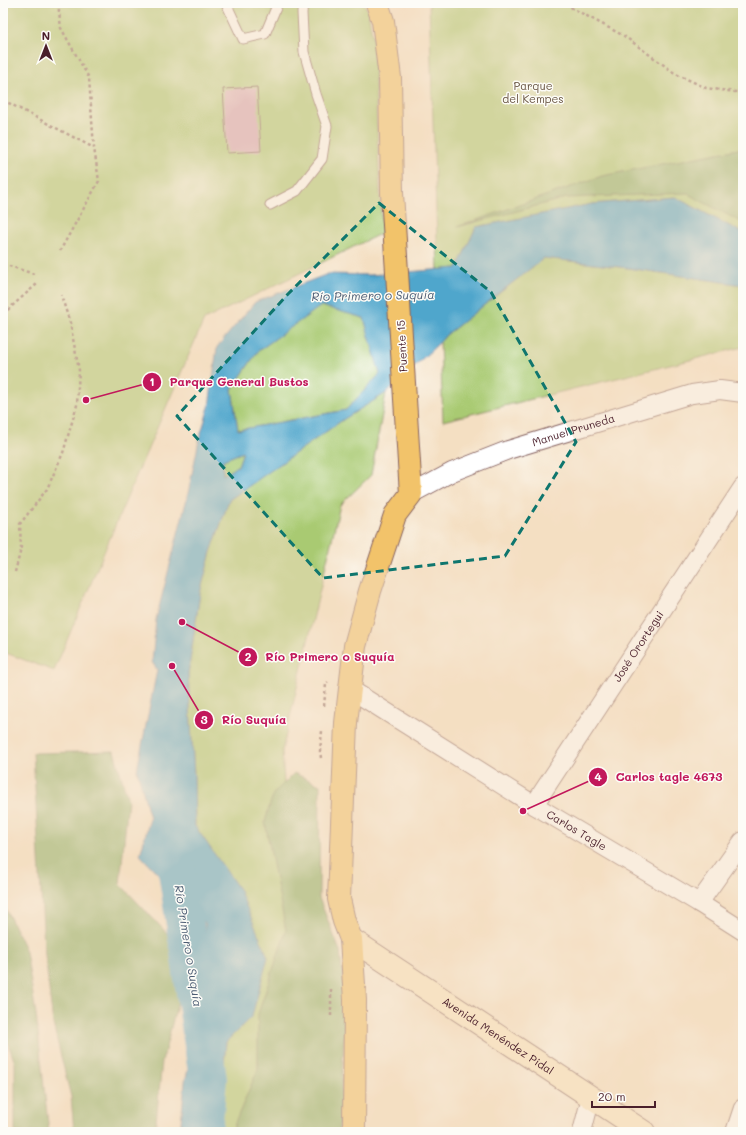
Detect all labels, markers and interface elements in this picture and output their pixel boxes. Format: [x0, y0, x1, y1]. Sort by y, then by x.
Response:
north arrow [26, 26, 66, 66]
text: N [42, 28, 50, 43]
park label: Parque del Kempes [502, 78, 564, 106]
water label: Río Primero o Suquía [311, 286, 435, 304]
street label: Puente 15 [393, 320, 410, 372]
callout: Parque General Bustos [142, 370, 317, 394]
text: 1 [149, 373, 155, 389]
text: Parque General Bustos [169, 373, 309, 389]
street label: Manuel Pruneda [530, 410, 617, 449]
street label: José Orortegui [609, 608, 667, 684]
callout: Río Primero o Suquía [238, 645, 403, 669]
text: 2 [245, 648, 252, 664]
text: Río Primero o Suquía [265, 648, 395, 664]
callout: Río Suquía [194, 708, 295, 732]
text: 3 [200, 711, 208, 727]
text: Río Suquía [222, 711, 286, 727]
callout: Carlos tagle 4673 [588, 765, 731, 789]
text: 4 [594, 768, 602, 784]
text: Carlos tagle 4673 [616, 768, 722, 784]
street label: Carlos Tagle [544, 806, 610, 854]
water label: Río Primero o Suquía [171, 884, 207, 1008]
street label: Avenida Menéndez Pidal [440, 993, 557, 1078]
scale bar [592, 1083, 655, 1109]
text: 20 m [598, 1088, 626, 1104]

